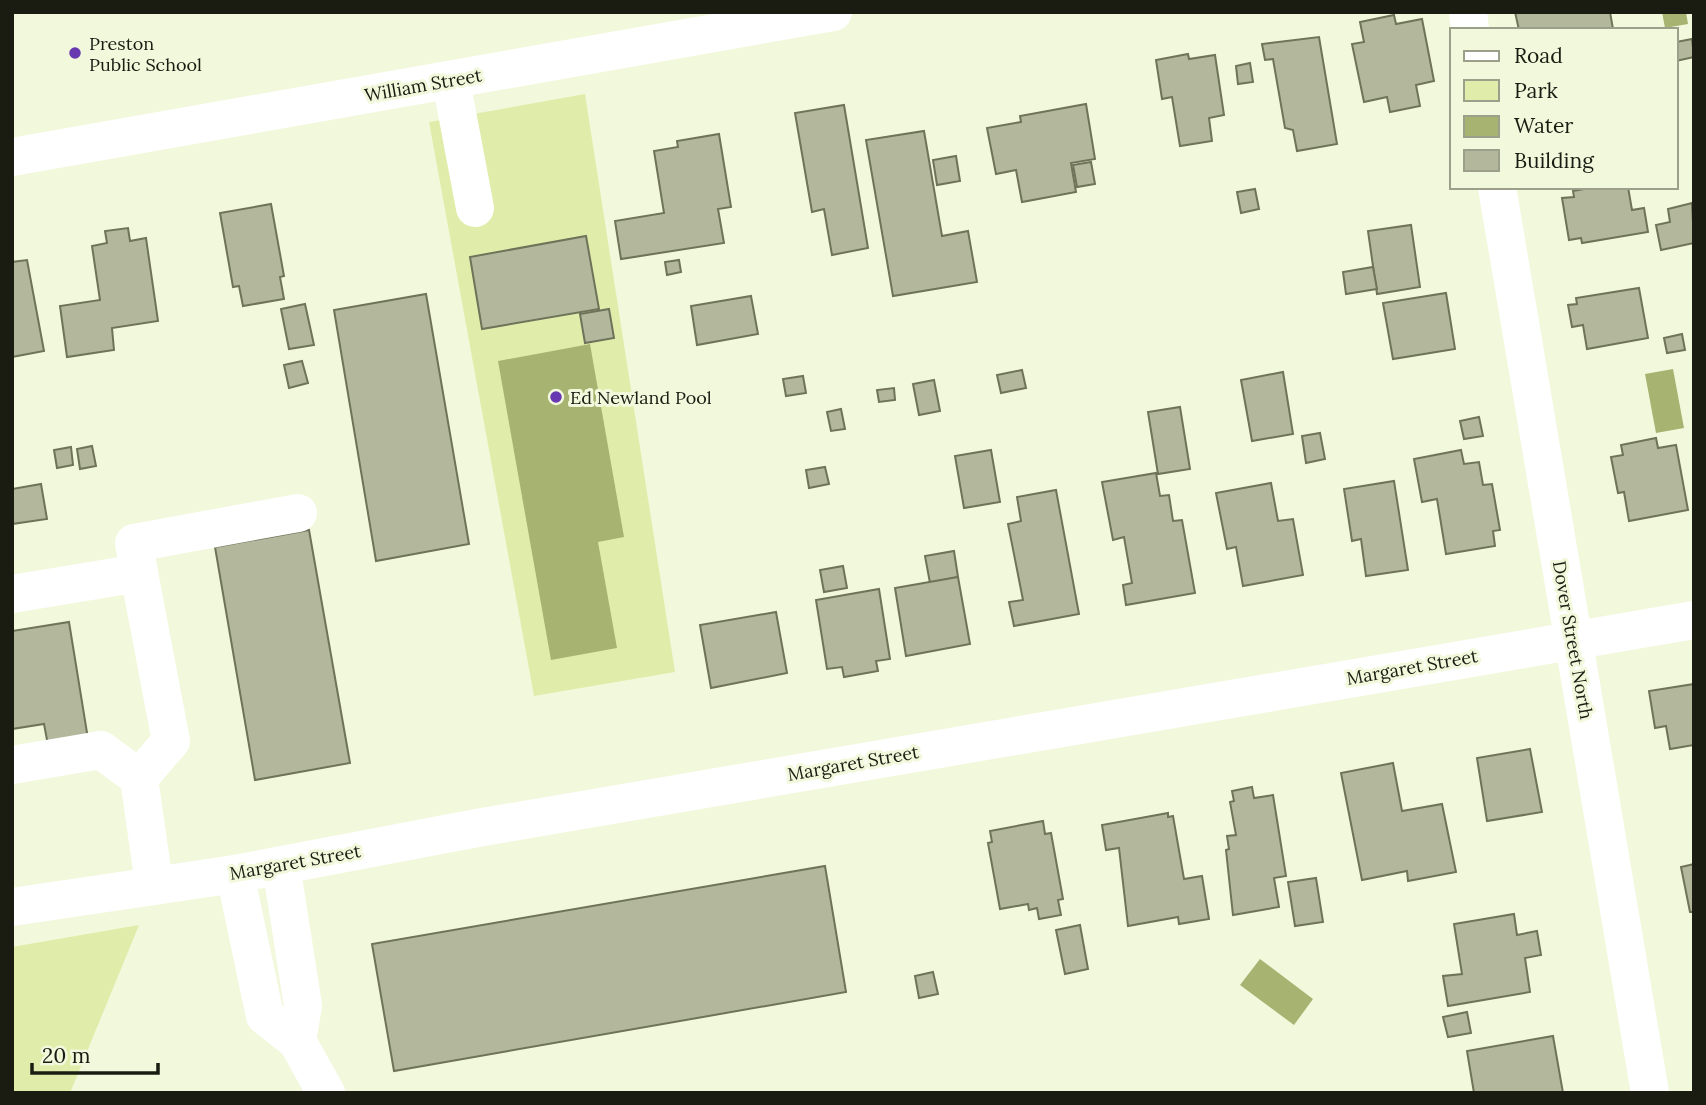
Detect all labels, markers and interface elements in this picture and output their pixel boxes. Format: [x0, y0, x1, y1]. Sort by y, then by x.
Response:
legend [1450, 28, 1678, 189]
place label: Preston Public School [89, 32, 202, 76]
text: Road [1514, 42, 1563, 69]
marker: Preston Public School [67, 45, 83, 61]
street label: William Street [363, 63, 483, 107]
text: Park [1514, 77, 1558, 104]
text: Water [1514, 112, 1573, 139]
text: Building [1514, 147, 1594, 174]
place label: Ed Newland Pool [570, 386, 712, 409]
marker: Ed Newland Pool [548, 389, 564, 405]
street label: Dover Street North [1548, 559, 1598, 721]
street label: Margaret Street [1345, 644, 1479, 690]
street label: Margaret Street [786, 740, 920, 786]
street label: Margaret Street [228, 839, 362, 885]
scale bar [32, 1032, 158, 1076]
text: 20 m [42, 1042, 91, 1069]

